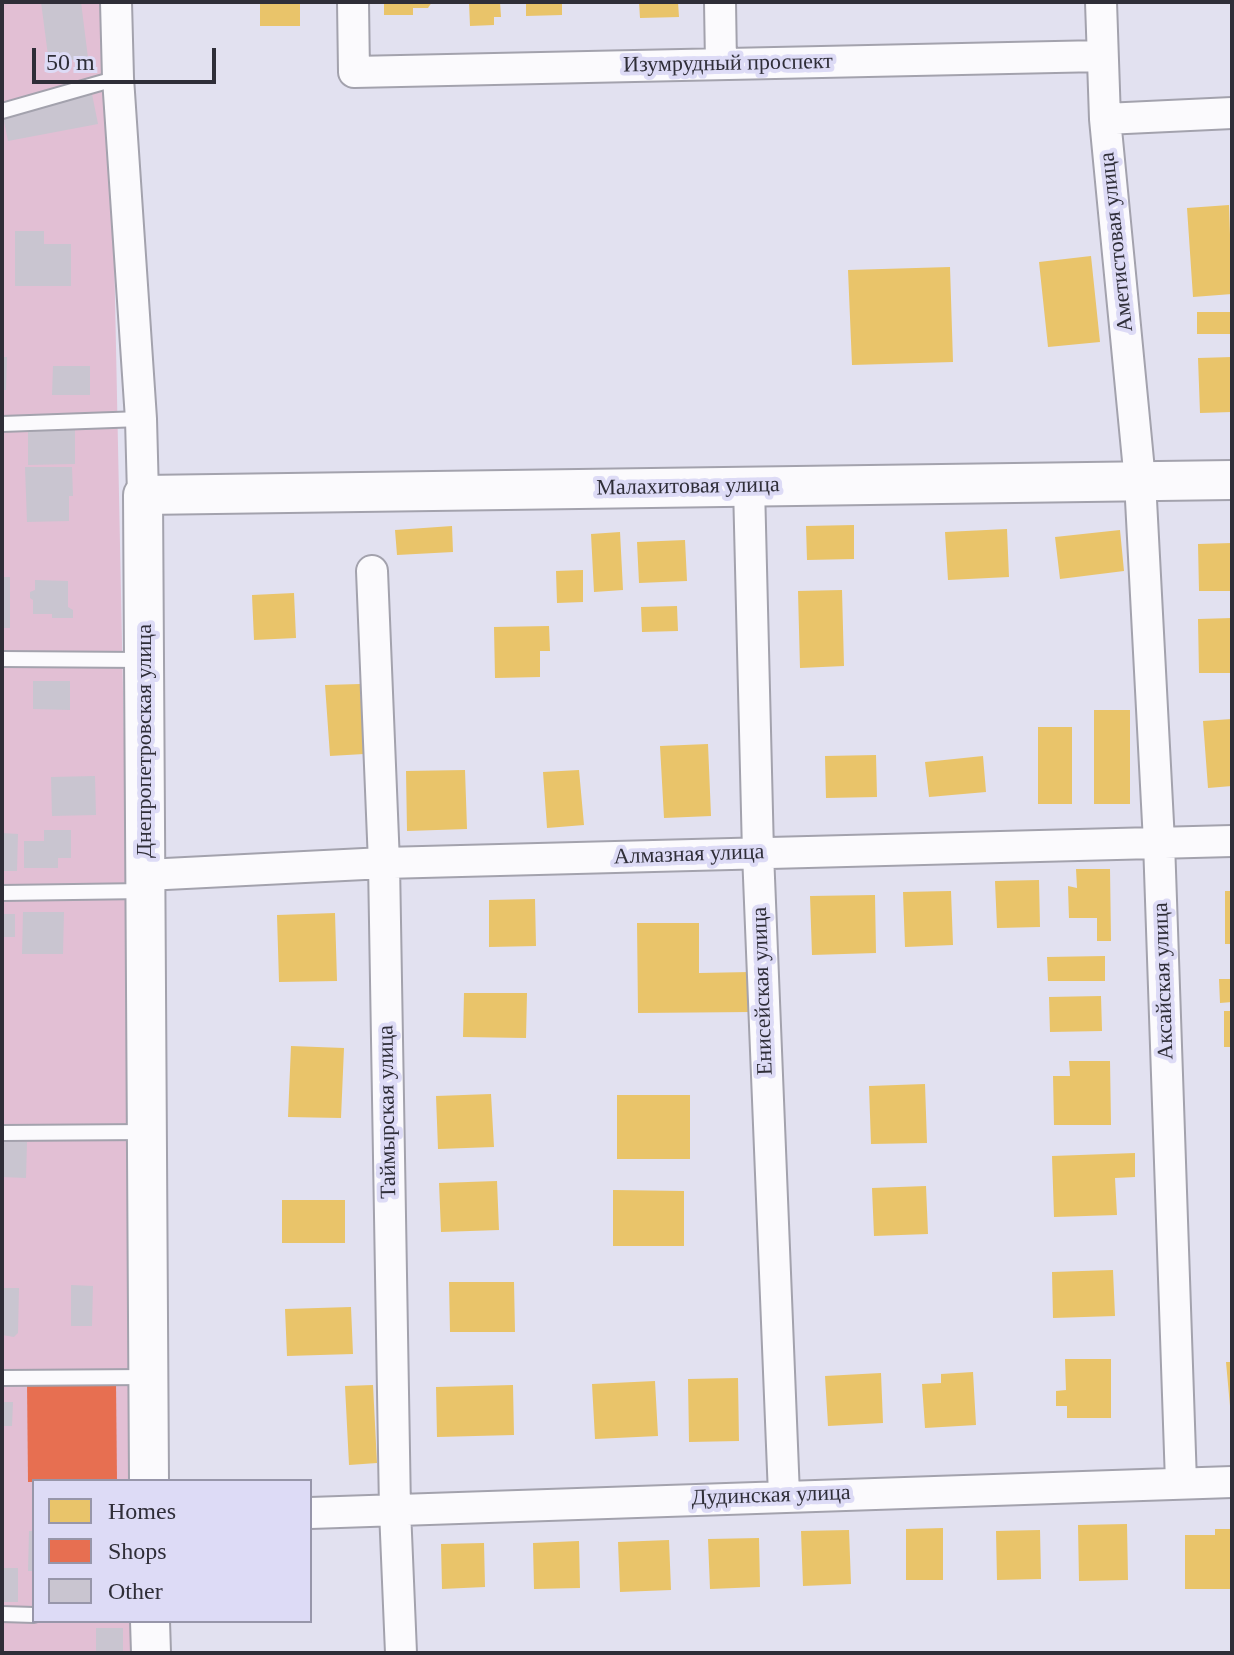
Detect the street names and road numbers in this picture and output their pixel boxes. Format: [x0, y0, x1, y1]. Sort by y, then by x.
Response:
street label: Изумрудный проспект [623, 49, 833, 79]
street label: Аметистовая улица [1094, 151, 1140, 333]
street label: Малахитовая улица [596, 472, 780, 502]
street label: Днепропетровская улица [132, 624, 158, 858]
street label: Алмазная улица [613, 839, 765, 871]
street label: Аксайская улица [1148, 902, 1180, 1060]
street label: Енисейская улица [747, 906, 779, 1076]
street label: Таймырская улица [373, 1025, 403, 1199]
street label: Дудинская улица [691, 1480, 851, 1512]

